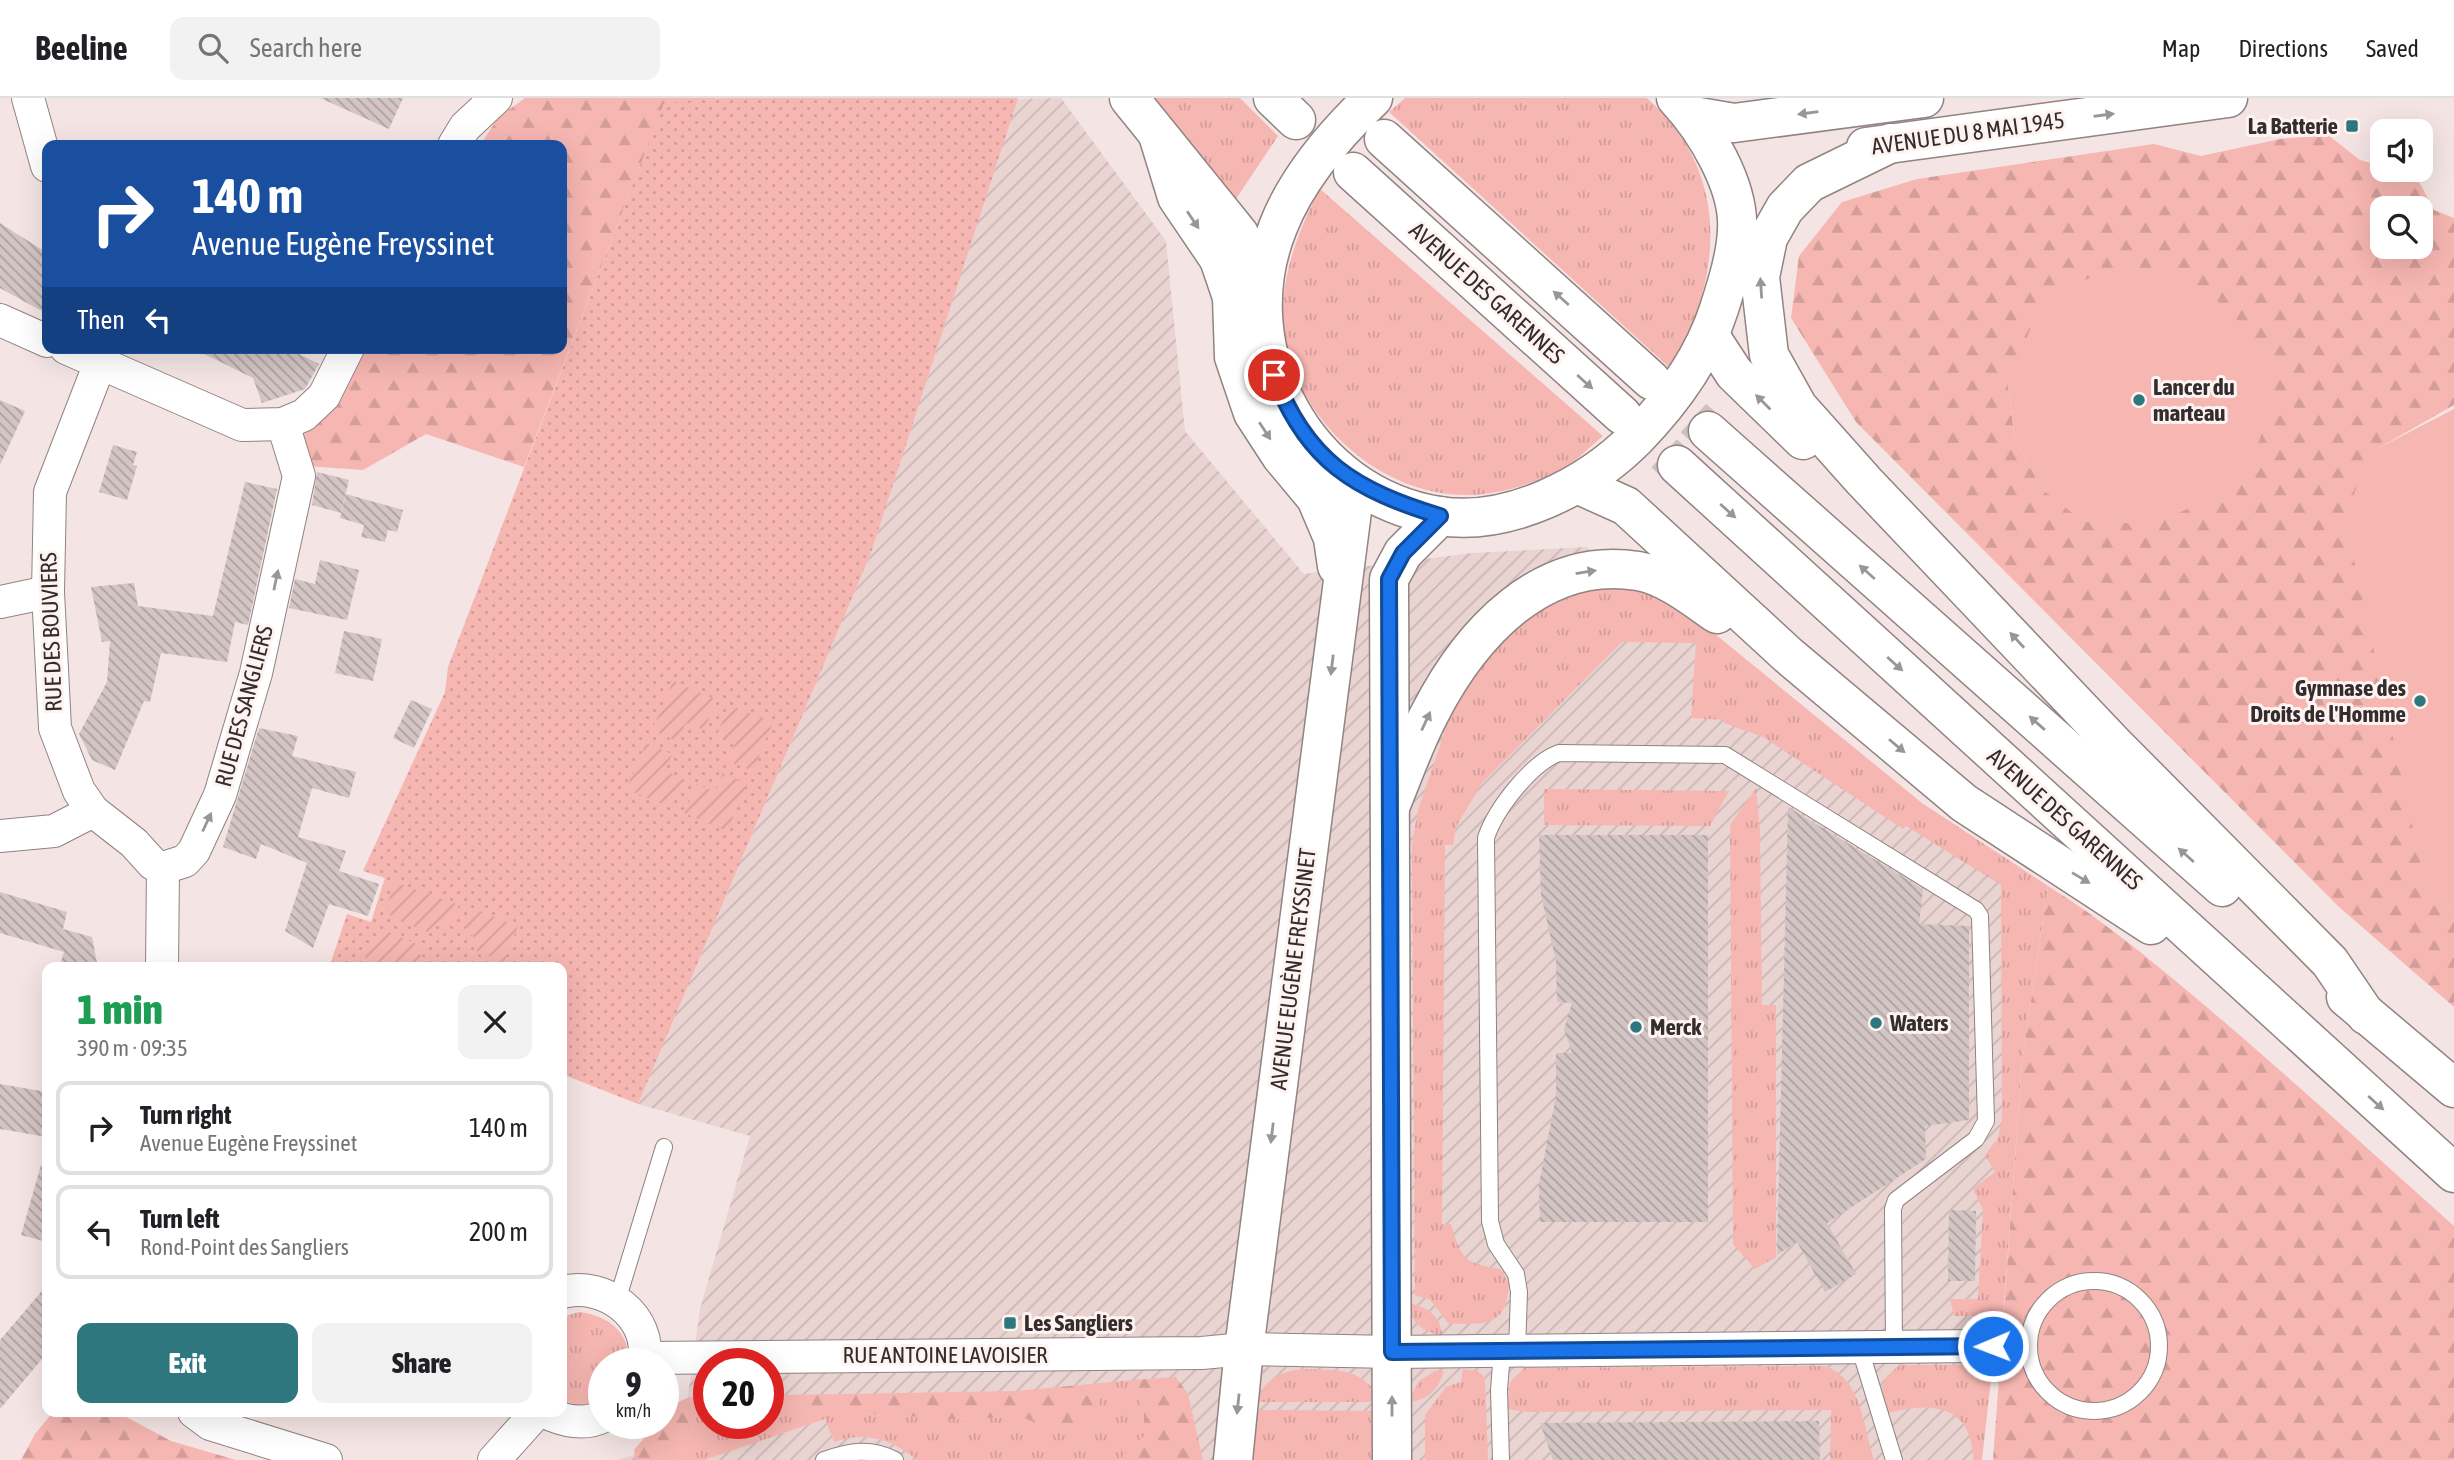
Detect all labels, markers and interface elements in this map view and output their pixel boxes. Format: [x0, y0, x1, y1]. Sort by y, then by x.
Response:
search box [170, 17, 660, 80]
text: Beeline [35, 29, 128, 67]
icon: search [194, 29, 232, 67]
text: Search here [250, 33, 362, 63]
text: Map [2162, 35, 2200, 62]
text: Directions [2238, 35, 2328, 62]
text: Saved [2366, 35, 2419, 62]
street label: AVENUE DU 8 MAI 1945 [1870, 107, 2066, 159]
one-way arrow [1797, 108, 1819, 119]
one-way arrow [2093, 109, 2115, 120]
place label: La Batterie [2248, 113, 2338, 139]
marker: La Batterie [2344, 118, 2360, 134]
map controls [2370, 119, 2433, 259]
button: sound [2370, 119, 2433, 182]
text: 140 m [192, 167, 303, 223]
icon: right [77, 168, 168, 259]
button: search [2370, 196, 2433, 259]
one-way arrow [1186, 211, 1200, 229]
street label: AVENUE DES GARENNES [1404, 217, 1570, 369]
text: Avenue Eugène Freyssinet [192, 225, 494, 262]
one-way arrow [1755, 277, 1766, 299]
one-way arrow [1553, 291, 1570, 307]
icon: left [139, 301, 177, 339]
text: Then [77, 305, 125, 335]
pin [1244, 345, 1304, 405]
icon: arrive [1255, 356, 1293, 394]
one-way arrow [1576, 374, 1594, 390]
place label: Lancer du marteau [2153, 374, 2235, 426]
marker: Lancer du marteau [2131, 392, 2147, 408]
one-way arrow [1755, 394, 1771, 411]
one-way arrow [1258, 421, 1271, 440]
one-way arrow [1719, 503, 1736, 518]
street label: RUE DES BOUVIERS [35, 552, 67, 712]
one-way arrow [1858, 565, 1875, 580]
one-way arrow [1575, 566, 1597, 577]
one-way arrow [271, 569, 282, 591]
street label: RUE DES SANGLIERS [210, 622, 278, 790]
one-way arrow [2009, 631, 2025, 649]
one-way arrow [1327, 654, 1338, 676]
one-way arrow [1887, 656, 1904, 672]
place label: Gymnase des Droits de l'Homme [2250, 675, 2406, 727]
marker: Gymnase des Droits de l'Homme [2412, 693, 2428, 709]
one-way arrow [1421, 711, 1432, 731]
one-way arrow [2028, 715, 2046, 731]
one-way arrow [1888, 738, 1905, 753]
street label: AVENUE DES GARENNES [1982, 743, 2148, 895]
one-way arrow [202, 812, 213, 832]
street label: AVENUE EUGÈNE FREYSSINET [1265, 847, 1321, 1091]
one-way arrow [2178, 848, 2195, 864]
one-way arrow [2072, 872, 2091, 885]
text: 1 min [77, 985, 163, 1033]
button: close [458, 985, 532, 1059]
place label: Waters [1889, 1010, 1948, 1036]
place label: Merck [1650, 1014, 1702, 1040]
marker: Waters [1868, 1015, 1884, 1031]
marker: Merck [1628, 1019, 1644, 1035]
text: 390 m · 09:35 [77, 1035, 188, 1061]
one-way arrow [2367, 1095, 2385, 1111]
text: Turn right [140, 1100, 231, 1130]
icon: right [81, 1109, 119, 1147]
text: 140 m [469, 1113, 528, 1143]
one-way arrow [1266, 1123, 1277, 1145]
text: Avenue Eugène Freyssinet [140, 1130, 357, 1156]
text: Turn left [140, 1204, 220, 1234]
icon: left [81, 1213, 119, 1251]
text: 200 m [469, 1217, 528, 1247]
text: Rond-Point des Sangliers [140, 1234, 349, 1260]
position arrow [1956, 1309, 2030, 1383]
place label: Les Sangliers [1024, 1310, 1133, 1336]
marker: Les Sangliers [1002, 1315, 1018, 1331]
button: Exit [77, 1323, 298, 1403]
button: Share [312, 1323, 532, 1403]
street label: RUE ANTOINE LAVOISIER [842, 1342, 1048, 1368]
speed limit sign: 20 [693, 1348, 784, 1439]
text: 9 [625, 1364, 642, 1404]
one-way arrow [1232, 1394, 1243, 1416]
one-way arrow [1386, 1395, 1397, 1417]
text: km/h [616, 1400, 651, 1421]

